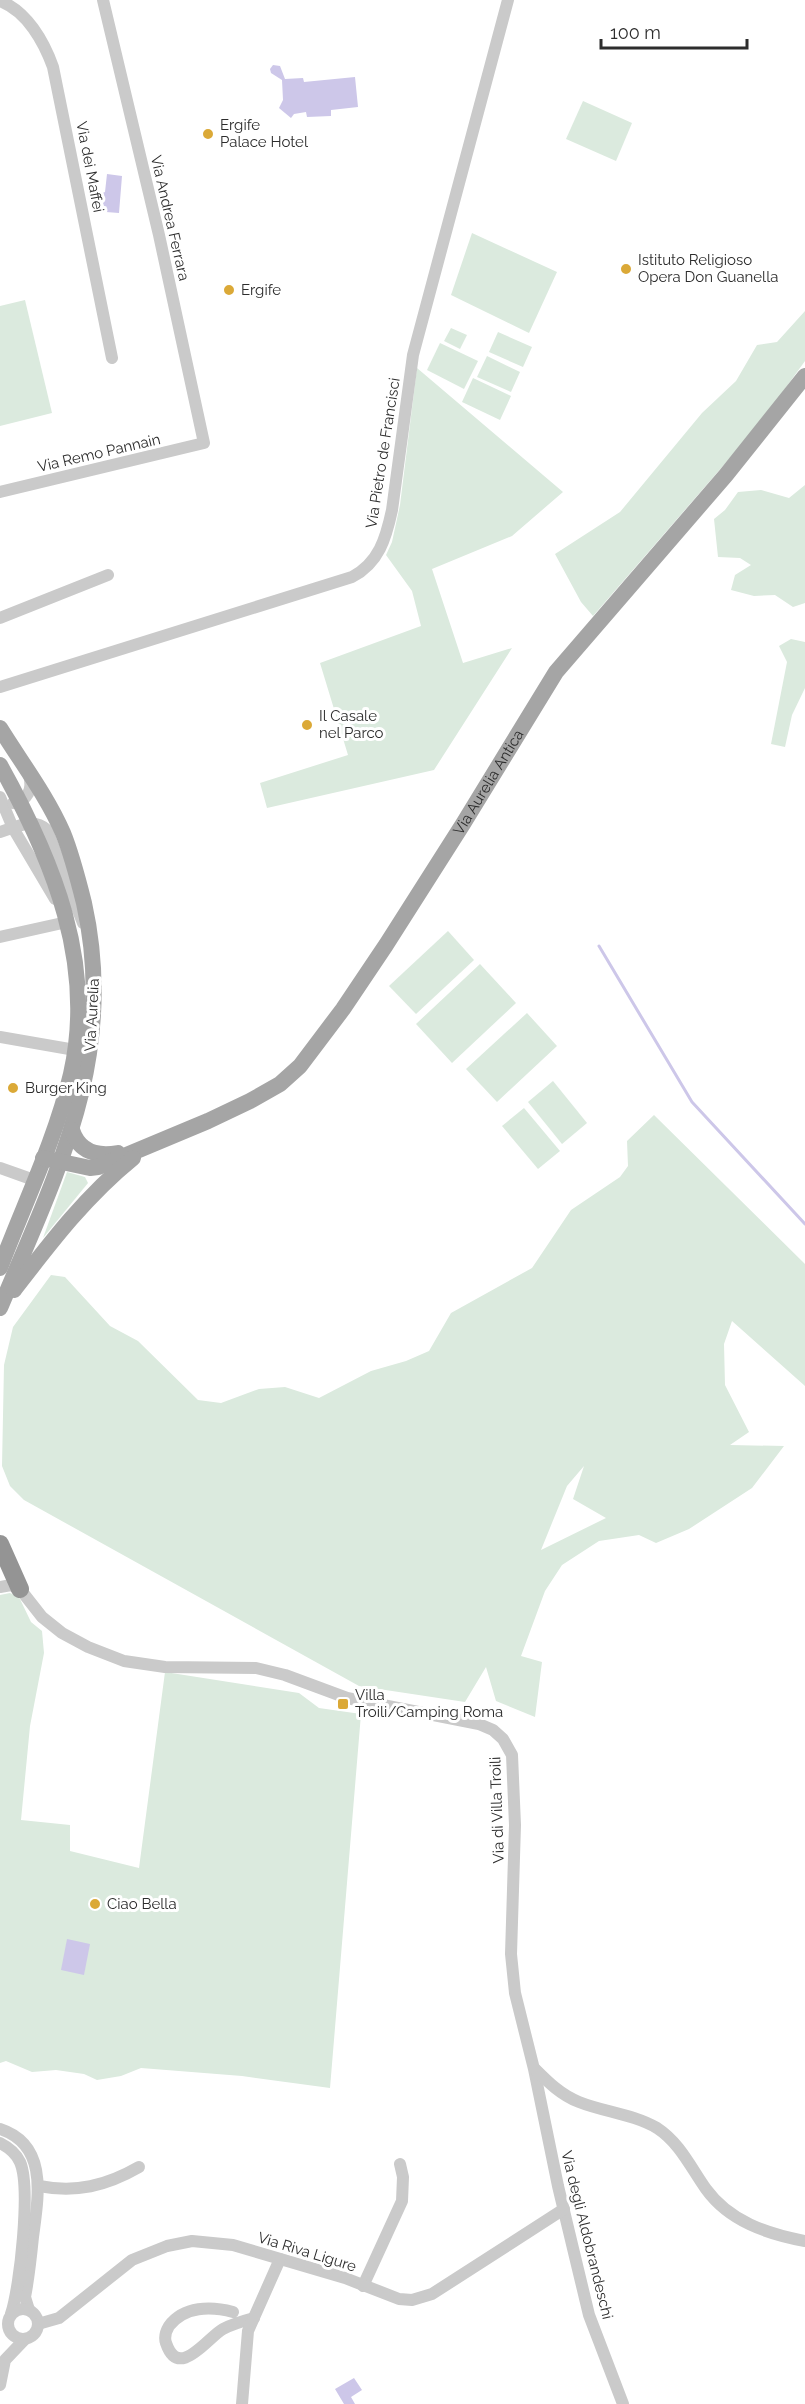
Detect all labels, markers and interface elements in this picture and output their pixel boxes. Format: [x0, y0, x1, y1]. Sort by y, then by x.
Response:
scale bar [601, 12, 746, 50]
text: 100 m [610, 22, 661, 43]
place label: Ergife Palace Hotel [220, 116, 309, 151]
street label: Via dei Maffei [72, 120, 108, 214]
marker: Ergife Palace Hotel [201, 127, 215, 141]
street label: Via Andrea Ferrara [147, 153, 193, 283]
place label: Istituto Religioso Opera Don Guanella [638, 251, 778, 286]
marker: Istituto Religioso Opera Don Guanella [619, 262, 633, 276]
place label: Ergife [241, 281, 281, 299]
marker: Ergife [222, 283, 236, 297]
street label: Via Pietro de Francisci [362, 376, 404, 530]
street label: Via Remo Pannain [36, 430, 162, 476]
place label: Il Casale nel Parco [319, 707, 384, 742]
marker: Il Casale nel Parco [300, 718, 314, 732]
street label: Via Aurelia Antica [449, 726, 528, 838]
street label: Via Aurelia [81, 978, 103, 1052]
place label: Burger King [25, 1079, 107, 1097]
marker: Burger King [6, 1081, 20, 1095]
place label: Villa Troili/Camping Roma [355, 1686, 503, 1721]
marker: Villa Troili/Camping Roma [336, 1697, 350, 1711]
street label: Via di Villa Troili [486, 1756, 508, 1864]
place label: Ciao Bella [107, 1895, 177, 1913]
marker: Ciao Bella [88, 1897, 102, 1911]
street label: Via degli Aldobrandeschi [557, 2149, 617, 2321]
street label: Via Riva Ligure [255, 2228, 359, 2276]

